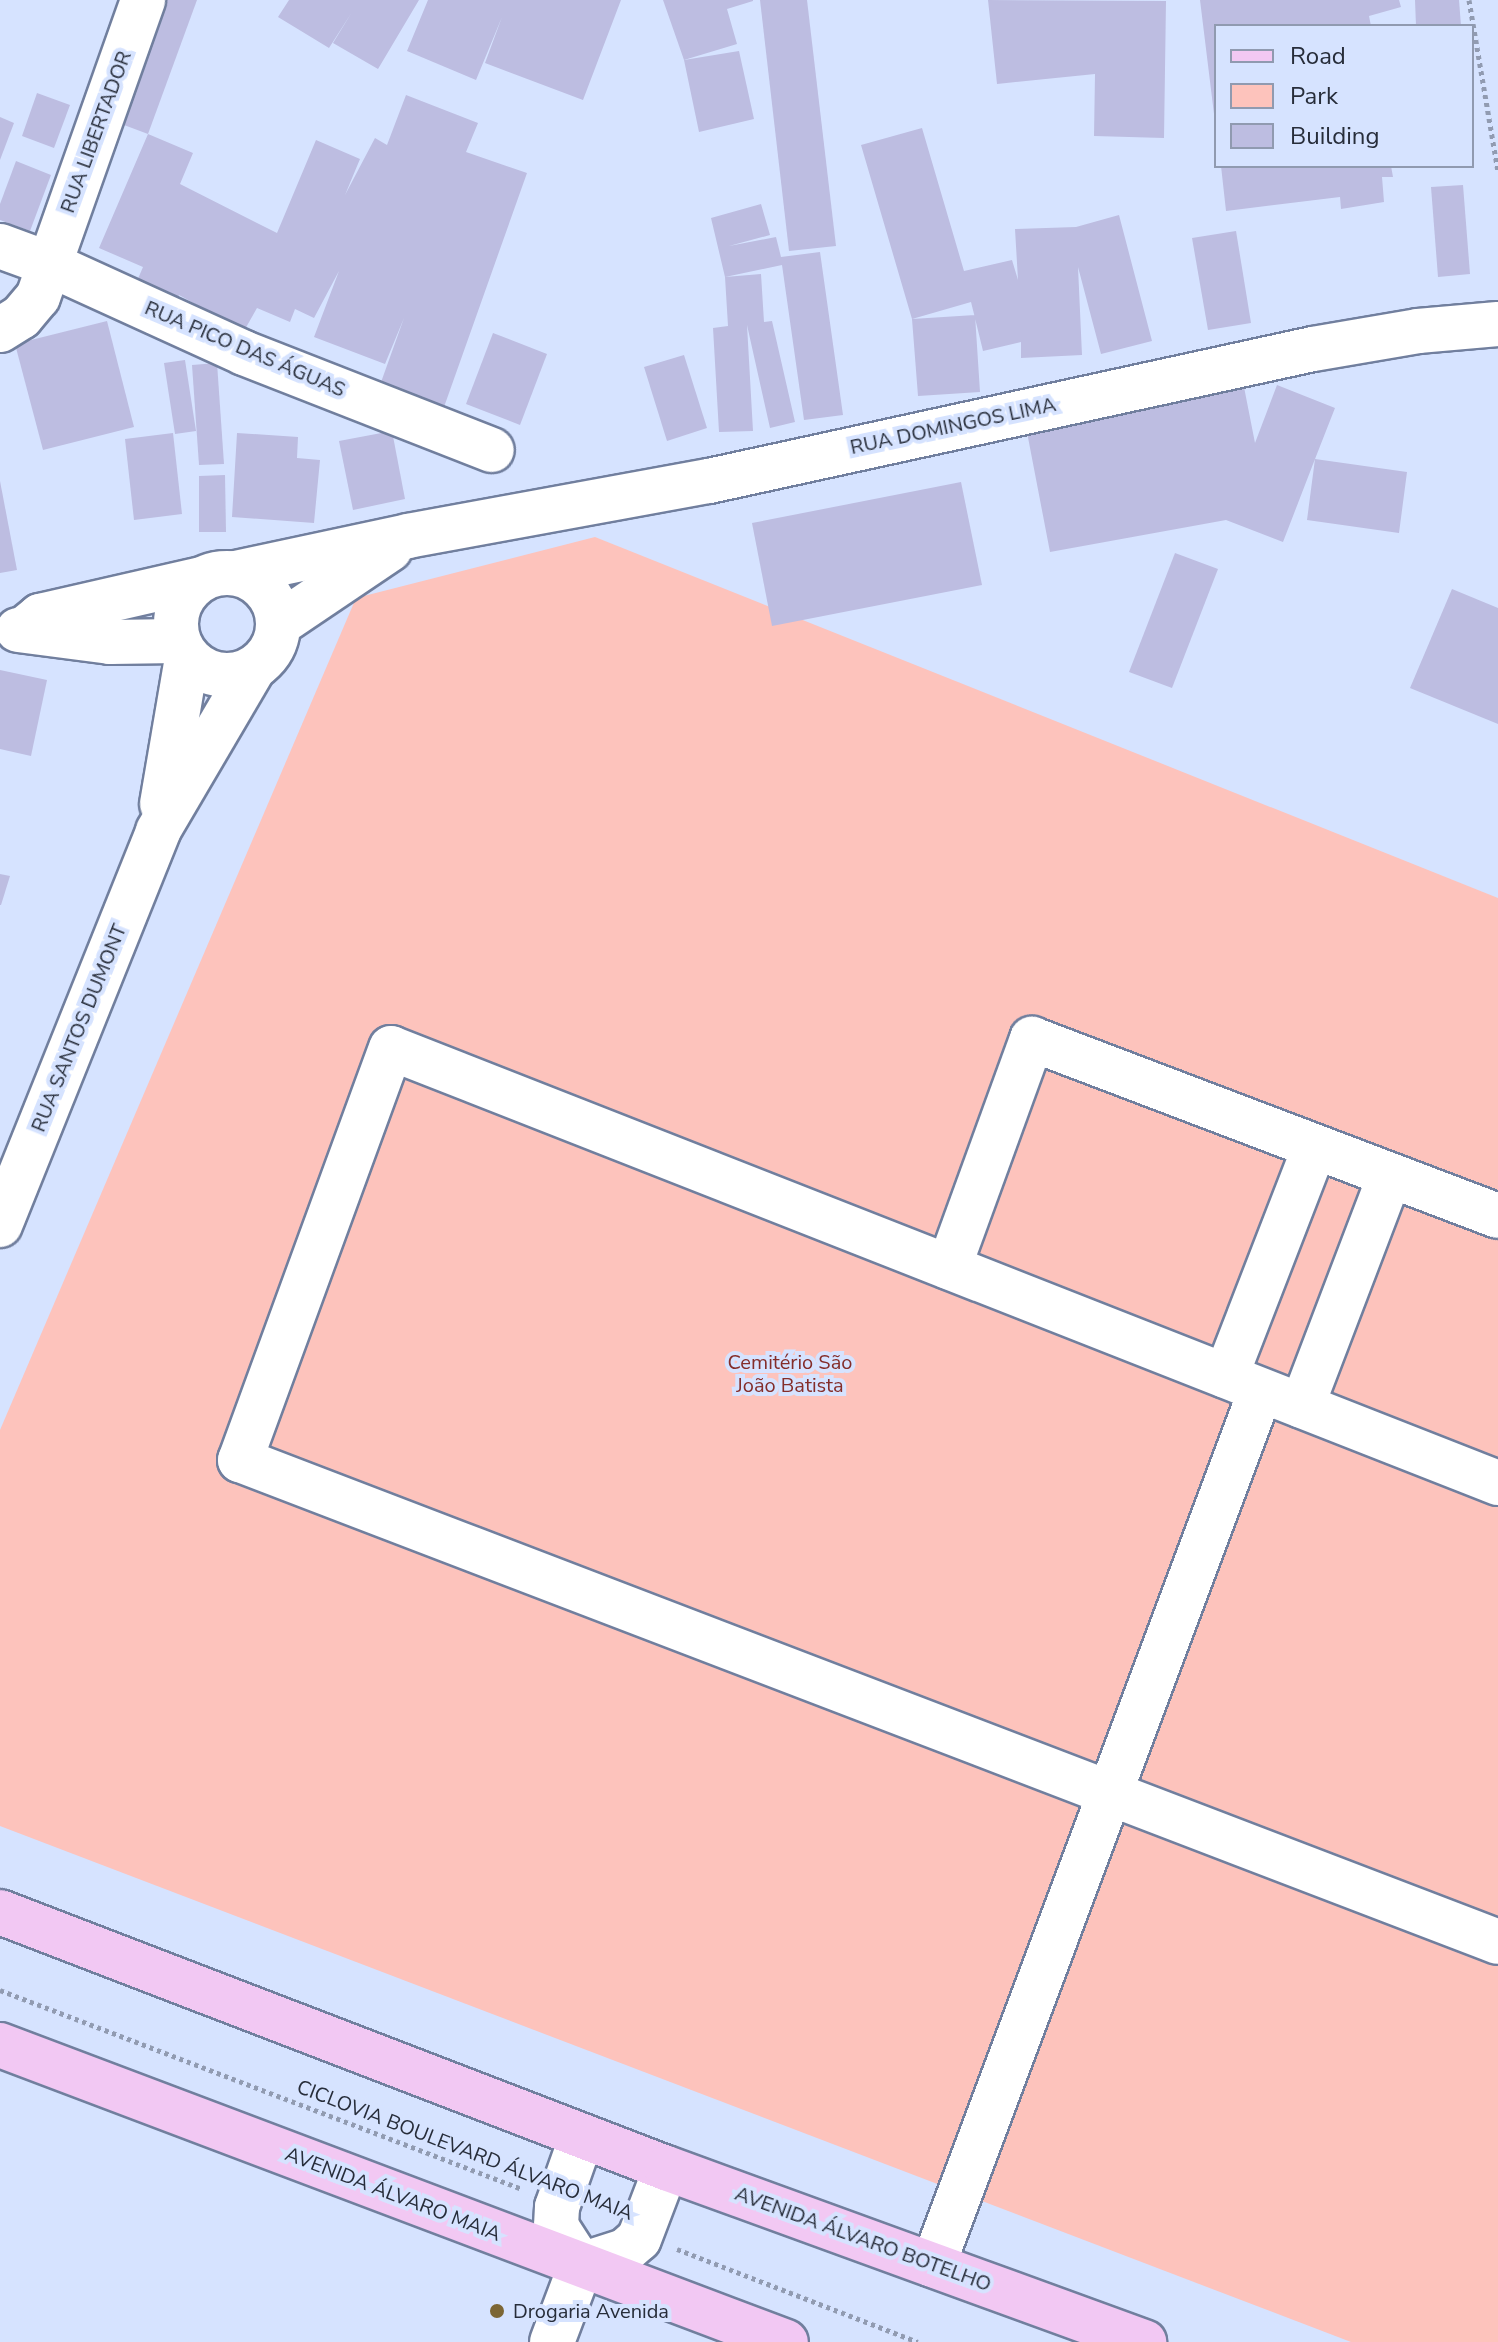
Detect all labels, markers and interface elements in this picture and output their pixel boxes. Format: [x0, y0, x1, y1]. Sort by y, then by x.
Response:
legend [1214, 24, 1474, 168]
text: Road [1290, 40, 1346, 72]
street label: RUA LIBERTADOR [56, 48, 136, 216]
text: Park [1290, 80, 1338, 112]
text: Building [1290, 120, 1380, 152]
street label: RUA PICO DAS ÁGUAS [141, 296, 349, 402]
street label: RUA DOMINGOS LIMA [848, 392, 1058, 460]
street label: RUA SANTOS DUMONT [26, 921, 132, 1135]
park label: Cemitério São João Batista [728, 1351, 852, 1398]
street label: CICLOVIA BOULEVARD ÁLVARO MAIA [294, 2075, 636, 2225]
street label: AVENIDA ÁLVARO MAIA [282, 2142, 504, 2246]
street label: AVENIDA ÁLVARO BOTELHO [732, 2181, 994, 2297]
place label: Drogaria Avenida [513, 2299, 669, 2323]
marker: Drogaria Avenida [488, 2302, 506, 2320]

